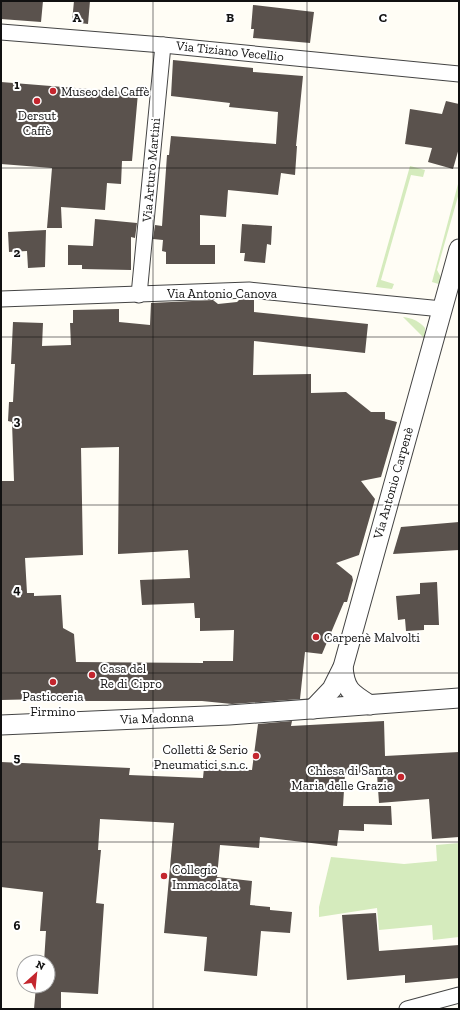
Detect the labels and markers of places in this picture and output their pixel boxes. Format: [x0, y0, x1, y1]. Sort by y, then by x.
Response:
place label: Museo del Caffè [61, 84, 149, 99]
marker: Museo del Caffè [48, 86, 58, 96]
marker: Dersut Caffè [32, 96, 42, 106]
place label: Dersut Caffè [18, 108, 56, 138]
place label: Carpenè Malvolti [324, 630, 420, 645]
marker: Carpenè Malvolti [311, 632, 321, 642]
place label: Casa del Re di Cipro [100, 661, 162, 691]
marker: Casa del Re di Cipro [87, 670, 97, 680]
marker: Pasticceria Firmino [48, 677, 58, 687]
place label: Pasticceria Firmino [22, 689, 84, 719]
place label: Colletti & Serio Pneumatici s.n.c. [154, 742, 248, 772]
marker: Colletti & Serio Pneumatici s.n.c. [251, 751, 261, 761]
place label: Chiesa di Santa Maria delle Grazie [291, 763, 394, 793]
marker: Chiesa di Santa Maria delle Grazie [396, 772, 406, 782]
place label: Collegio Immacolata [172, 862, 239, 892]
marker: Collegio Immacolata [159, 871, 169, 881]

